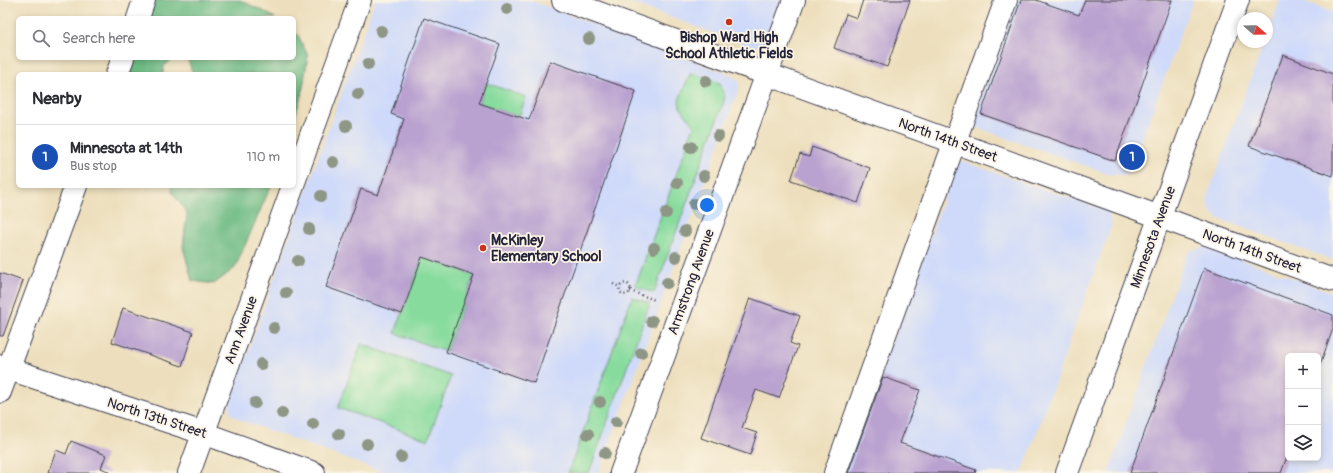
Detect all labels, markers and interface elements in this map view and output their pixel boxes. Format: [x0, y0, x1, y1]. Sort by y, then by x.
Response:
north arrow [1237, 12, 1273, 48]
search box [16, 16, 296, 60]
marker: Bishop Ward High School Athletic Fields [724, 17, 734, 27]
icon: search [30, 27, 52, 49]
text: Search here [62, 29, 135, 48]
place label: Bishop Ward High School Athletic Fields [665, 29, 793, 62]
text: Nearby [32, 88, 81, 109]
street label: North 14th Street [896, 114, 1000, 166]
text: Minnesota at 14th [70, 139, 182, 158]
pin: 1 [1119, 142, 1145, 172]
text: 1 [42, 149, 48, 165]
text: 110 m [247, 149, 280, 165]
text: Bus stop [70, 158, 117, 174]
street label: Minnesota Avenue [1127, 184, 1179, 290]
your location [697, 195, 717, 215]
street label: North 14th Street [1200, 225, 1304, 277]
street label: Armstrong Avenue [664, 227, 718, 337]
place label: McKinley Elementary School [491, 232, 602, 265]
marker: McKinley Elementary School [478, 243, 488, 253]
street label: Ann Avenue [221, 294, 261, 366]
map controls [1285, 353, 1321, 461]
button: + [1285, 353, 1321, 389]
button: − [1285, 389, 1321, 425]
street label: North 13th Street [105, 394, 209, 442]
button: layers [1285, 425, 1321, 461]

